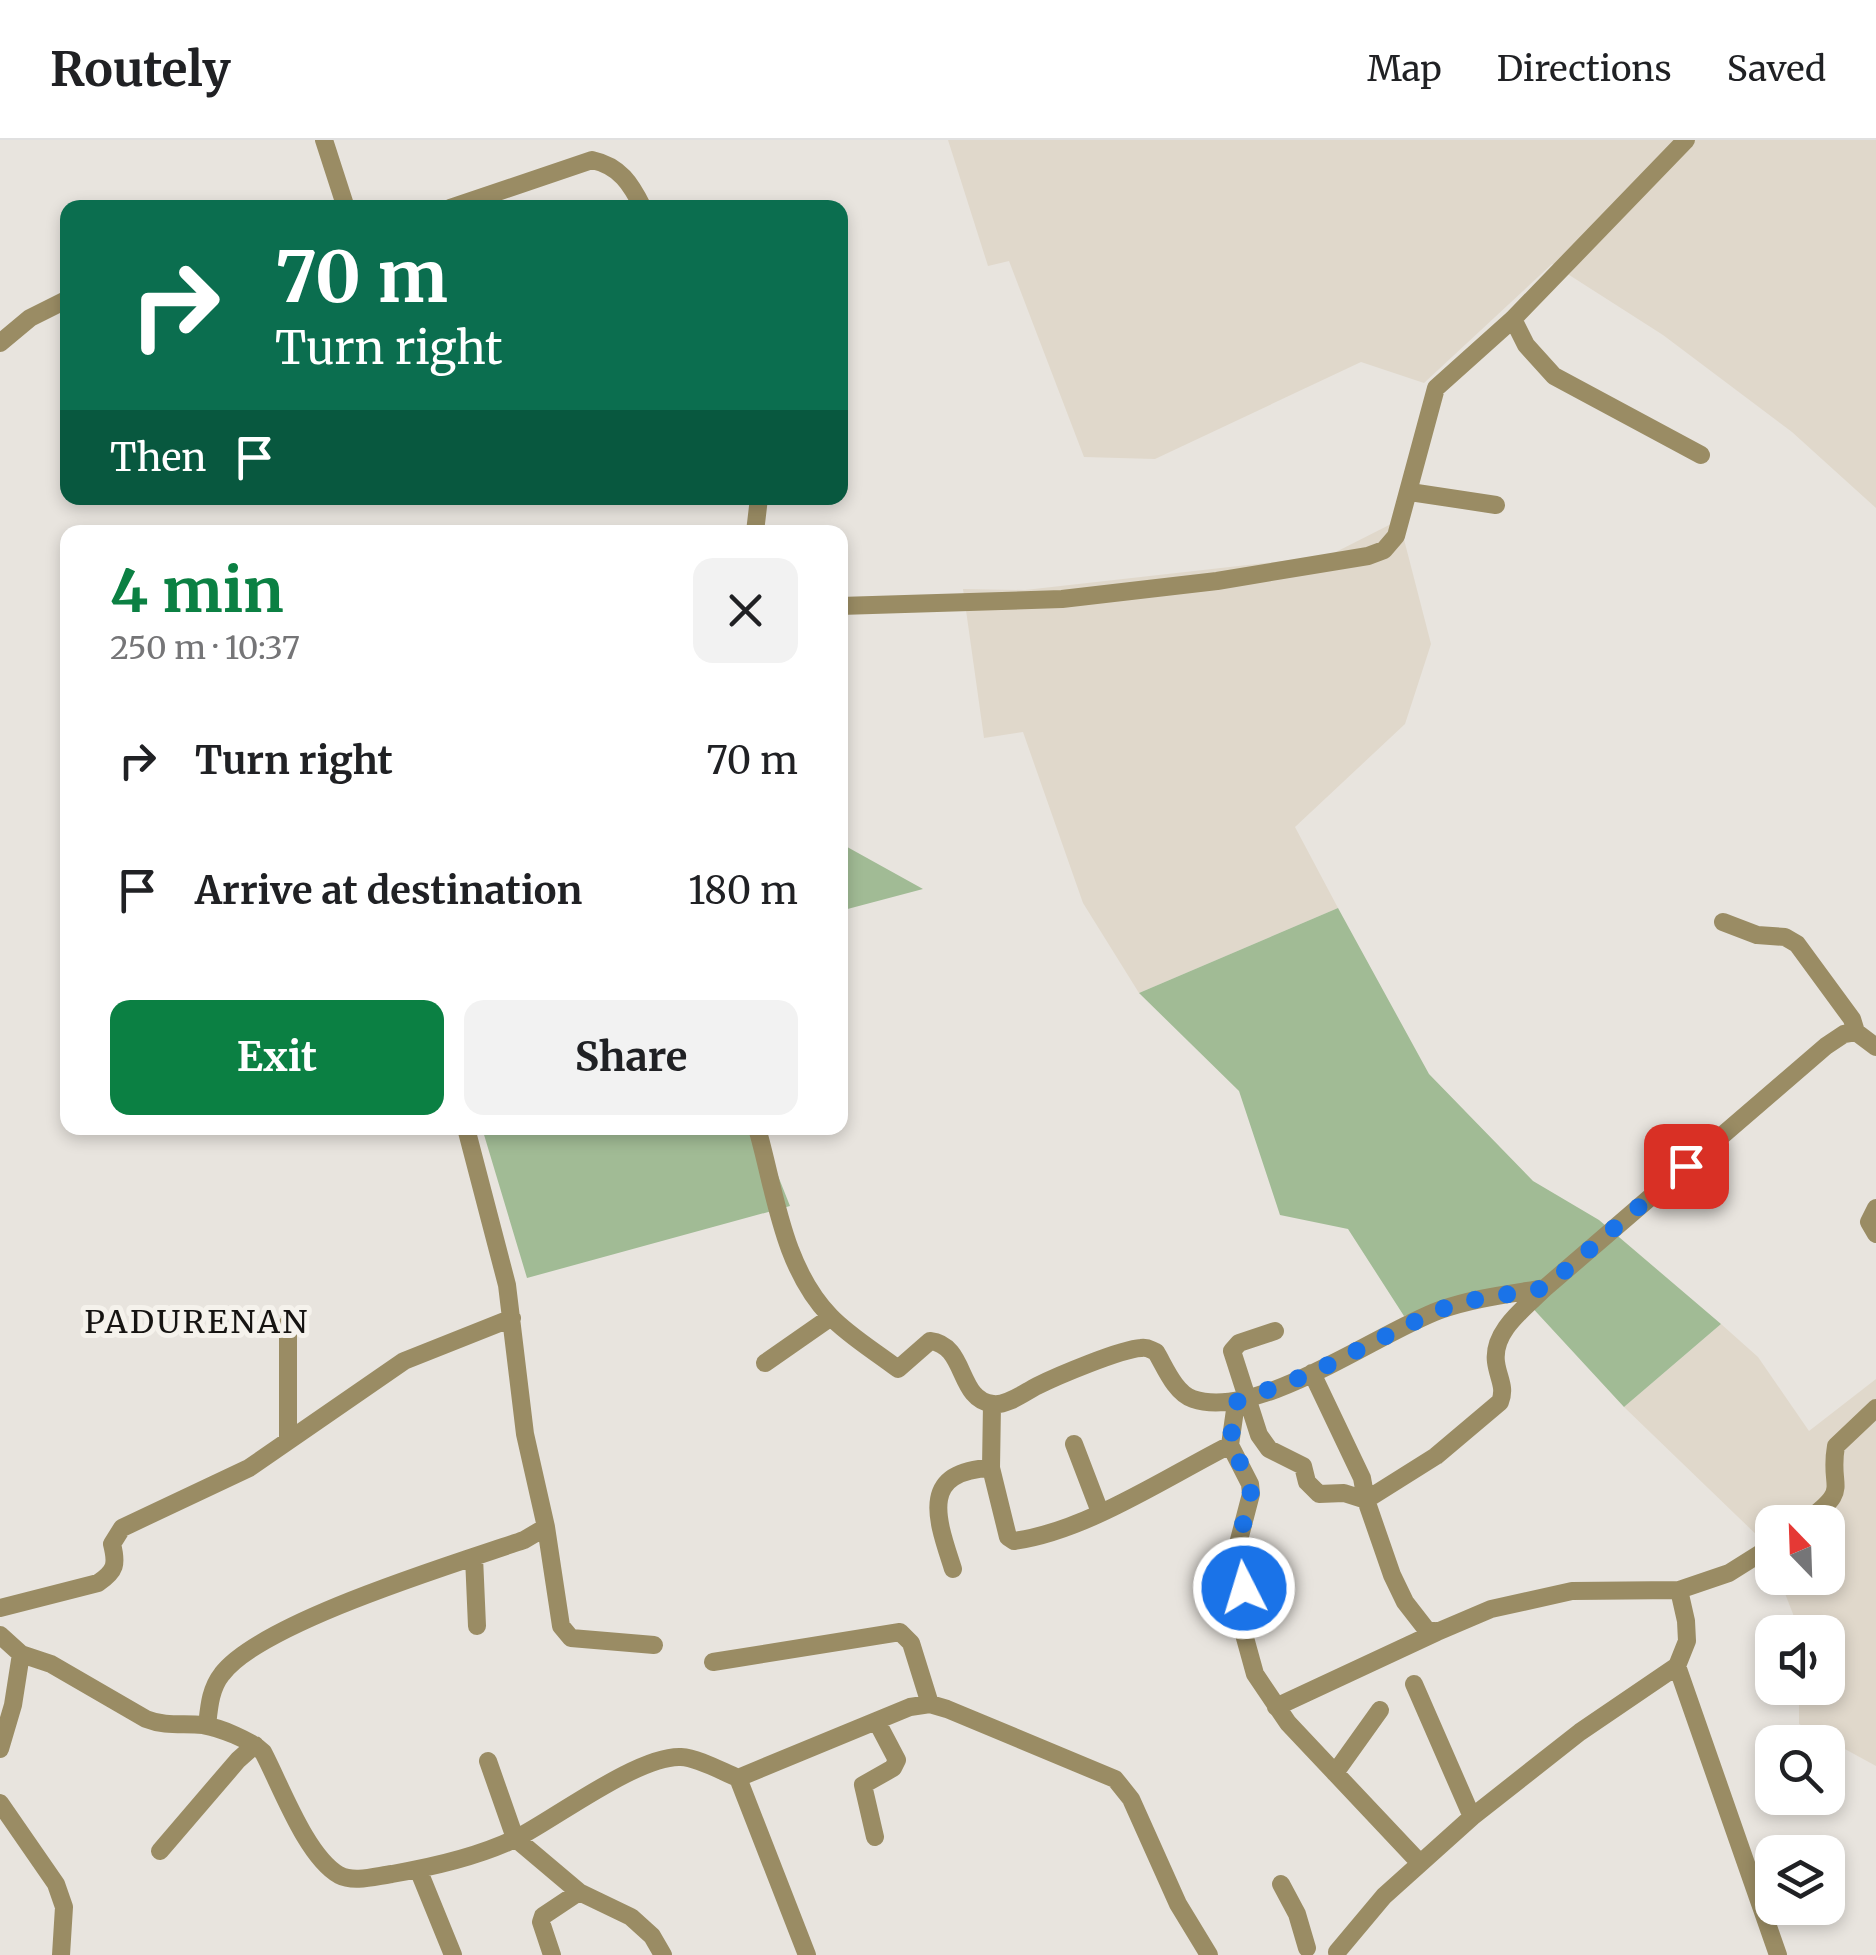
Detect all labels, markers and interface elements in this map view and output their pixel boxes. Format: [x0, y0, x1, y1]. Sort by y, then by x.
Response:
text: Routely [50, 39, 231, 99]
text: Map [1367, 47, 1442, 91]
text: Directions [1497, 47, 1672, 91]
text: Saved [1727, 47, 1826, 91]
text: 70 m [275, 233, 448, 321]
icon: right [110, 240, 240, 370]
text: Turn right [275, 320, 503, 376]
icon: arrive [227, 430, 282, 485]
text: Then [110, 434, 207, 481]
text: 4 min [110, 553, 284, 628]
button: close [693, 558, 798, 663]
text: 250 m · 10:37 [110, 628, 300, 668]
icon: right [110, 733, 165, 788]
text: Turn right [195, 737, 393, 784]
text: 70 m [706, 737, 798, 784]
icon: arrive [110, 863, 165, 918]
text: Arrive at destination [195, 867, 582, 914]
text: 180 m [688, 867, 798, 914]
button: Exit [110, 1000, 444, 1115]
button: Share [464, 1000, 798, 1115]
pin [1644, 1124, 1729, 1209]
icon: arrive [1659, 1139, 1714, 1194]
district label: PADURENAN [84, 1302, 310, 1342]
north arrow [1755, 1505, 1845, 1595]
map controls [1755, 1505, 1845, 1925]
position arrow [1192, 1536, 1296, 1640]
button: sound [1755, 1615, 1845, 1705]
button: search [1755, 1725, 1845, 1815]
button: layers [1755, 1835, 1845, 1925]

